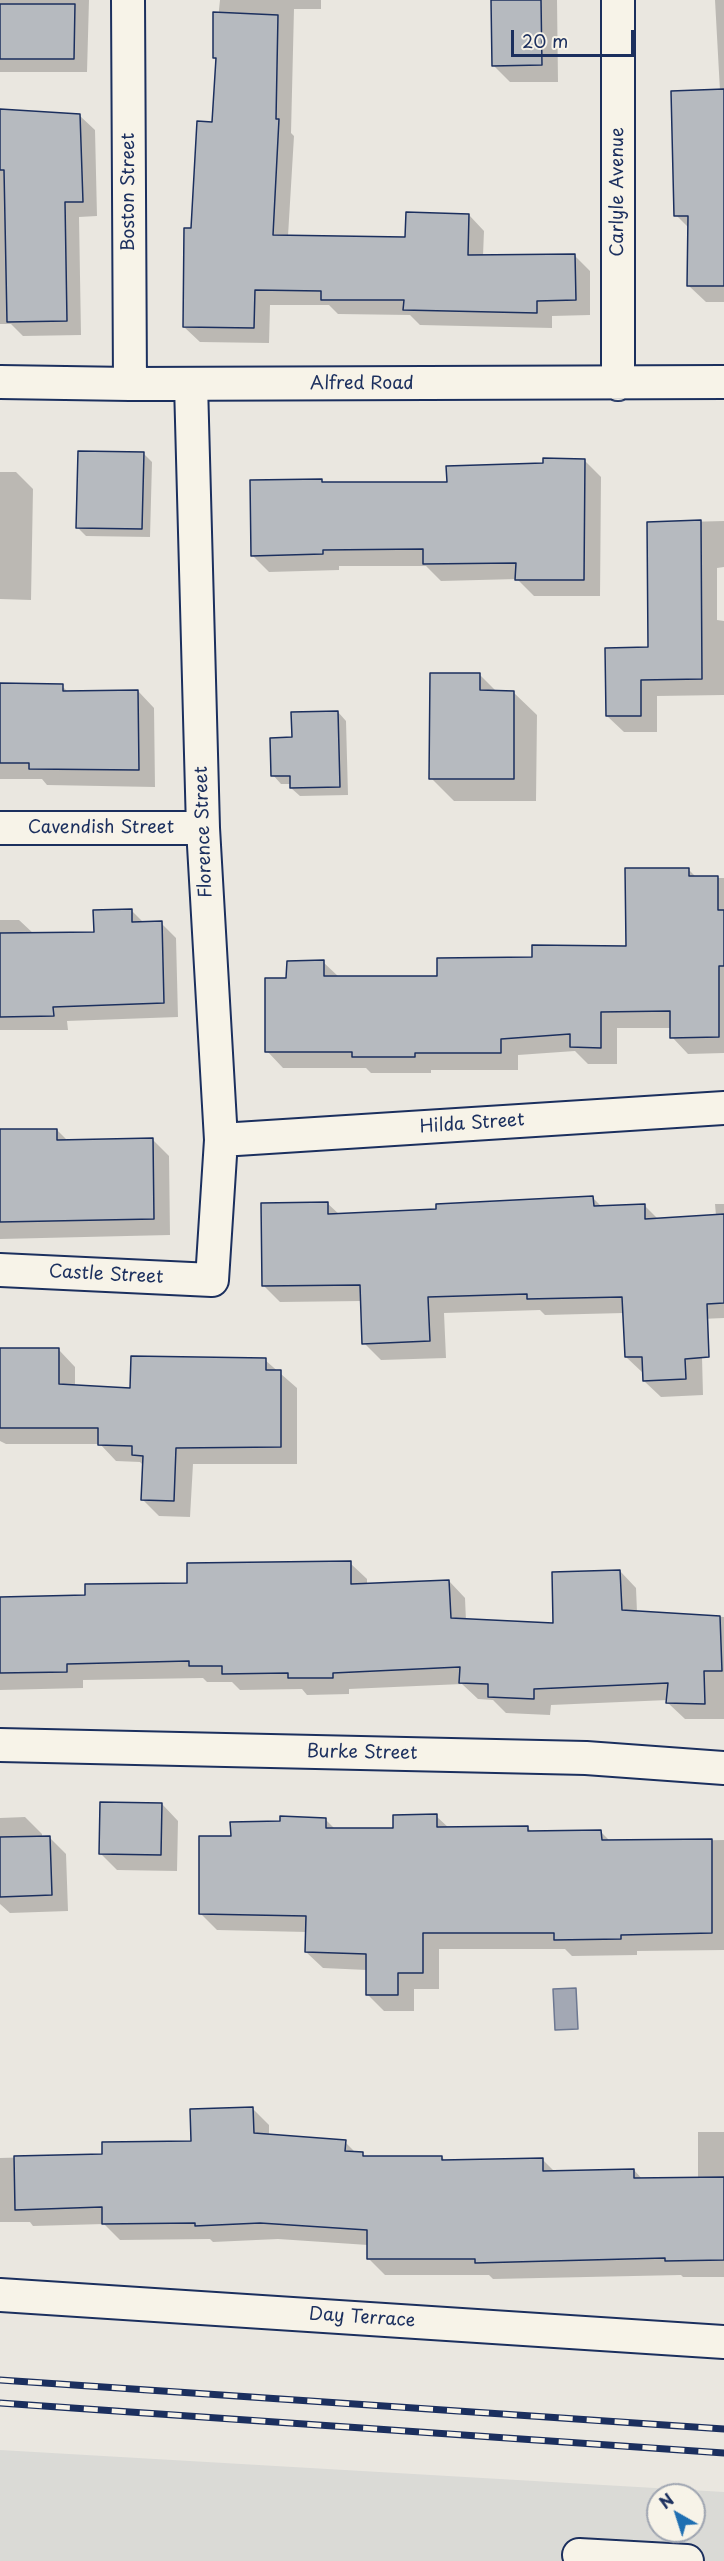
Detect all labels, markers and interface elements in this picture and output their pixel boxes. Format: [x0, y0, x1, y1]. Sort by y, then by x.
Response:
scale bar [514, 18, 637, 56]
text: 20 m [522, 27, 568, 54]
street label: Carlyle Avenue [607, 127, 629, 257]
street label: Boston Street [118, 133, 140, 251]
street label: Alfred Road [310, 373, 414, 395]
street label: Florence Street [191, 766, 217, 898]
street label: Cavendish Street [28, 817, 174, 839]
street label: Hilda Street [419, 1110, 525, 1138]
street label: Castle Street [48, 1261, 164, 1289]
street label: Burke Street [306, 1741, 418, 1765]
street label: Day Terrace [308, 2304, 416, 2332]
north arrow [646, 2483, 706, 2543]
text: N [653, 2487, 678, 2514]

